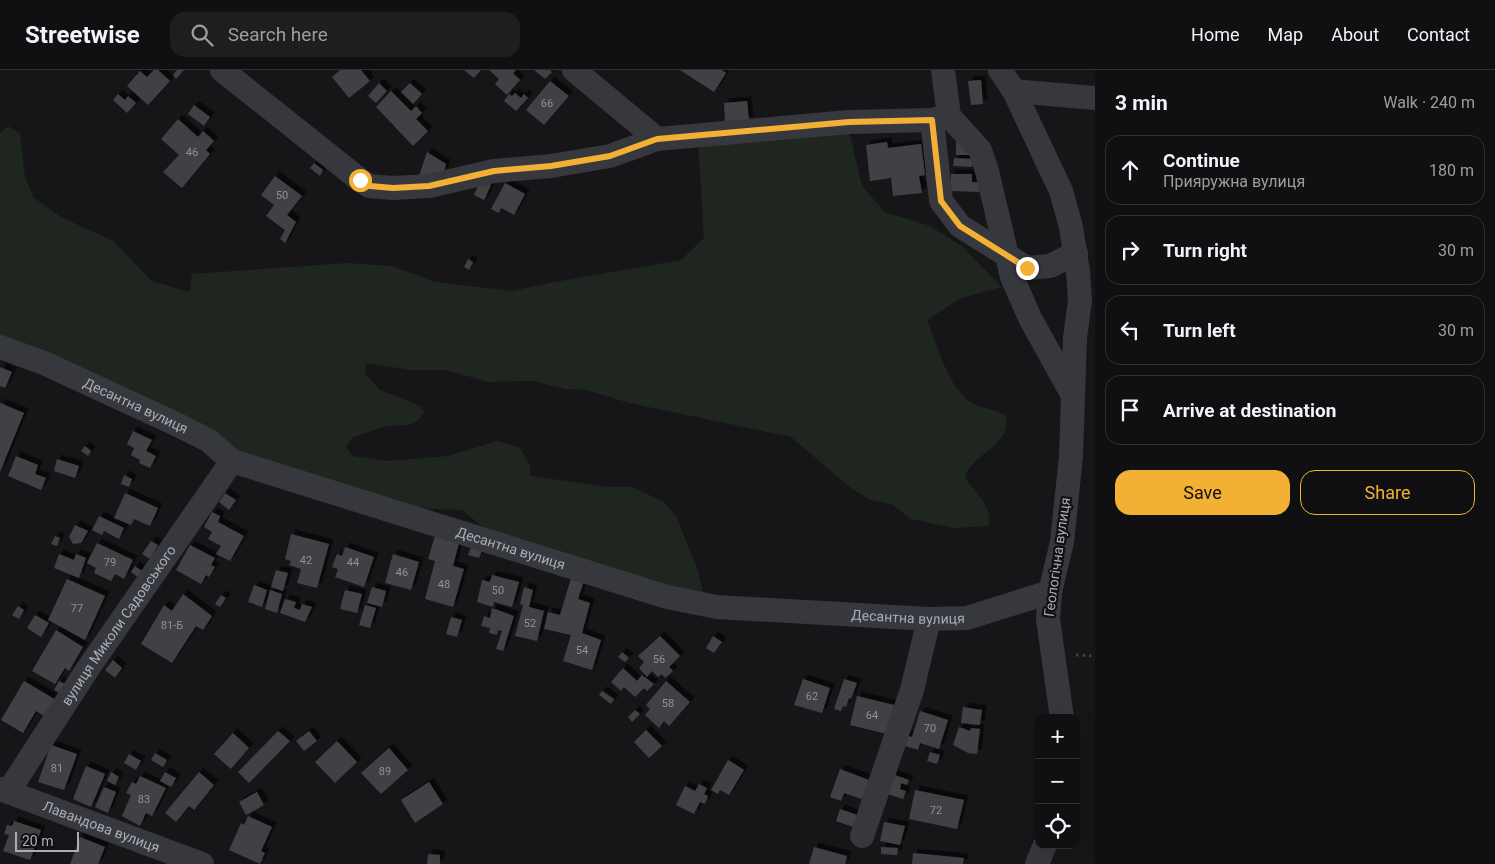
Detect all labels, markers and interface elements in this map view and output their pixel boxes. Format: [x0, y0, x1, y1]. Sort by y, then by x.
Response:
search box [170, 12, 520, 57]
text: Streetwise [25, 21, 140, 49]
icon: search [188, 21, 216, 49]
text: Search here [228, 23, 328, 46]
text: Home [1191, 24, 1240, 45]
text: Map [1268, 24, 1303, 45]
text: About [1331, 24, 1379, 45]
text: Contact [1407, 24, 1470, 45]
text: 3 min [1115, 91, 1168, 115]
text: Walk · 240 m [1383, 93, 1475, 112]
house number: 66 [541, 97, 553, 110]
house number: 46 [186, 146, 198, 159]
text: Continue [1163, 149, 1240, 172]
icon: ahead [1116, 156, 1144, 184]
text: 180 m [1429, 161, 1474, 180]
route start [349, 169, 372, 192]
text: Прияружна вулиця [1163, 172, 1305, 191]
house number: 50 [276, 189, 288, 202]
icon: right [1116, 236, 1144, 264]
text: Turn right [1163, 239, 1247, 262]
text: 30 m [1438, 241, 1474, 260]
route end [1016, 257, 1039, 280]
icon: left [1116, 316, 1144, 344]
text: Turn left [1163, 319, 1236, 342]
text: 30 m [1438, 321, 1474, 340]
street label: Десантна вулиця [81, 374, 191, 437]
icon: arrive [1116, 396, 1144, 424]
text: Arrive at destination [1163, 399, 1336, 422]
button: Save [1115, 470, 1290, 515]
button: Share [1300, 470, 1475, 515]
street label: Геологічна вулиця [1041, 496, 1073, 618]
street label: Десантна вулиця [454, 524, 567, 573]
street label: вулиця Миколи Садовського [58, 542, 179, 709]
house number: 42 [300, 554, 312, 567]
house number: 79 [104, 556, 116, 569]
house number: 44 [347, 556, 359, 569]
house number: 46 [396, 566, 408, 579]
house number: 48 [438, 578, 450, 591]
house number: 50 [492, 584, 504, 597]
house number: 77 [71, 602, 83, 615]
street label: Десантна вулиця [851, 607, 965, 627]
house number: 52 [524, 617, 536, 630]
house number: 81-Б [161, 619, 183, 632]
house number: 54 [576, 644, 588, 657]
house number: 56 [653, 653, 665, 666]
house number: 62 [806, 690, 818, 703]
house number: 58 [662, 697, 674, 710]
house number: 64 [866, 709, 878, 722]
map controls [1035, 714, 1080, 849]
button: + [1035, 714, 1080, 759]
house number: 70 [924, 722, 936, 735]
button: − [1035, 759, 1080, 804]
house number: 81 [51, 762, 63, 775]
house number: 89 [379, 765, 391, 778]
house number: 83 [138, 793, 150, 806]
street label: Лавандова вулиця [41, 798, 162, 856]
house number: 72 [930, 804, 942, 817]
button: locate [1035, 804, 1080, 849]
scale bar [15, 829, 79, 852]
text: 20 m [22, 833, 54, 849]

